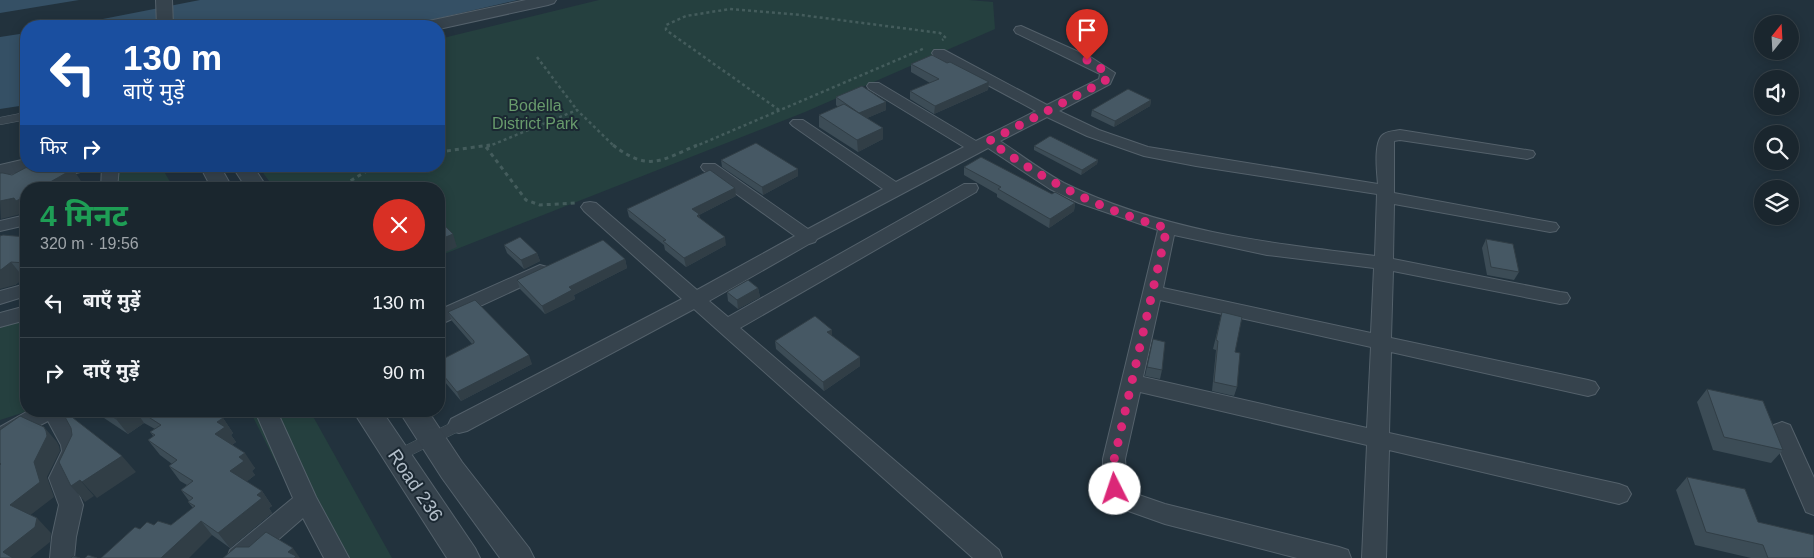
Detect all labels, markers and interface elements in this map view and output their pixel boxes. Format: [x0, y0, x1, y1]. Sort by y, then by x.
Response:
pin [1066, 9, 1108, 60]
north arrow [1754, 15, 1799, 60]
map controls [1754, 15, 1799, 225]
icon: arrive [1073, 16, 1101, 44]
text: 130 m [123, 38, 222, 77]
icon: left [40, 40, 105, 105]
button: sound [1754, 70, 1799, 115]
text: बाएँ मुड़ें [123, 79, 184, 104]
park label: Bodella District Park [492, 97, 579, 132]
button: search [1754, 125, 1799, 170]
icon: right [77, 135, 105, 163]
text: फिर [40, 137, 67, 158]
button: layers [1754, 180, 1799, 225]
text: 4 मिनट [40, 199, 128, 232]
button: close [373, 199, 425, 251]
text: 320 m · 19:56 [40, 235, 139, 252]
icon: left [40, 289, 68, 317]
text: बाएँ मुड़ें [83, 290, 140, 311]
text: 130 m [372, 292, 425, 313]
icon: right [40, 359, 68, 387]
text: दाएँ मुड़ें [83, 360, 139, 381]
text: 90 m [383, 362, 425, 383]
street label: Road 236 [384, 445, 447, 525]
position arrow [1088, 462, 1140, 514]

